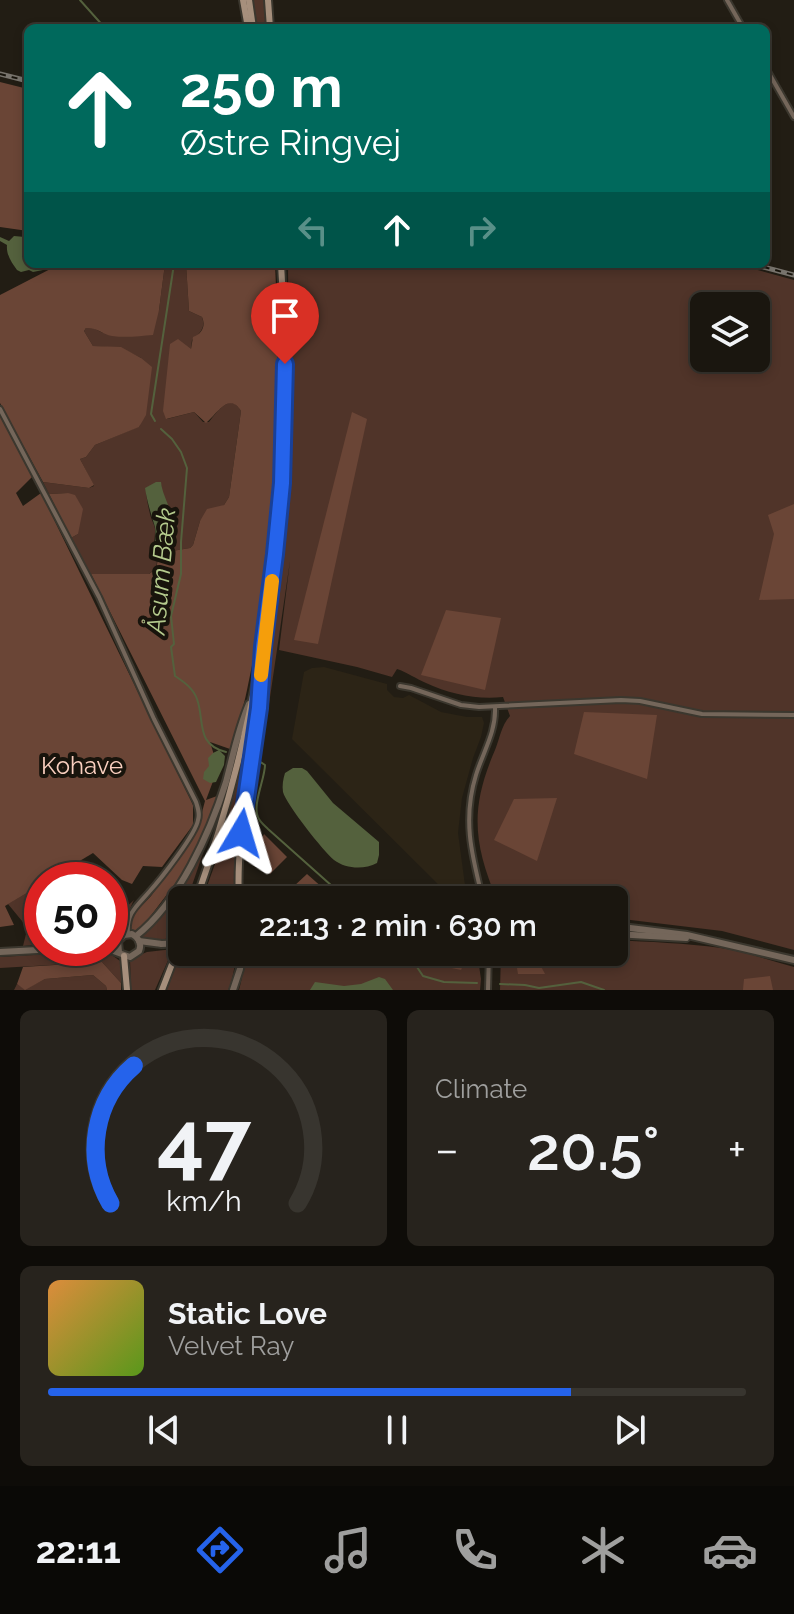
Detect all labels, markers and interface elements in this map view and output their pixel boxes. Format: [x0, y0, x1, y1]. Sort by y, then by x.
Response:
text: 250 m [180, 54, 343, 120]
icon: ahead [48, 56, 152, 160]
text: Østre Ringvej [180, 121, 401, 163]
icon: left [291, 208, 335, 252]
icon: ahead [375, 208, 419, 252]
icon: right [459, 208, 503, 252]
pin [251, 282, 319, 364]
map controls [690, 292, 770, 372]
button: layers [690, 292, 770, 372]
icon: arrive [263, 294, 307, 338]
water label: Åsum Bæk [140, 507, 181, 637]
park label: Kohave [41, 751, 123, 780]
position arrow [199, 791, 283, 875]
speed limit sign: 50 [24, 862, 128, 966]
text: 22:13 · 2 min · 630 m [259, 908, 537, 943]
text: Climate [435, 1074, 527, 1104]
text: 47 [156, 1092, 251, 1189]
text: 20.5° [527, 1114, 659, 1184]
text: − [435, 1124, 459, 1175]
text: + [728, 1124, 746, 1175]
text: km/h [166, 1184, 241, 1218]
text: Static Love [168, 1296, 327, 1331]
text: Velvet Ray [168, 1331, 294, 1361]
icon: previous [142, 1408, 186, 1452]
icon: pause [375, 1408, 419, 1452]
icon: next [608, 1408, 652, 1452]
icon: directions [192, 1522, 248, 1578]
icon: music [320, 1522, 376, 1578]
icon: phone [447, 1522, 503, 1578]
icon: climate [575, 1522, 631, 1578]
icon: car [702, 1522, 758, 1578]
text: 22:11 [36, 1529, 121, 1571]

